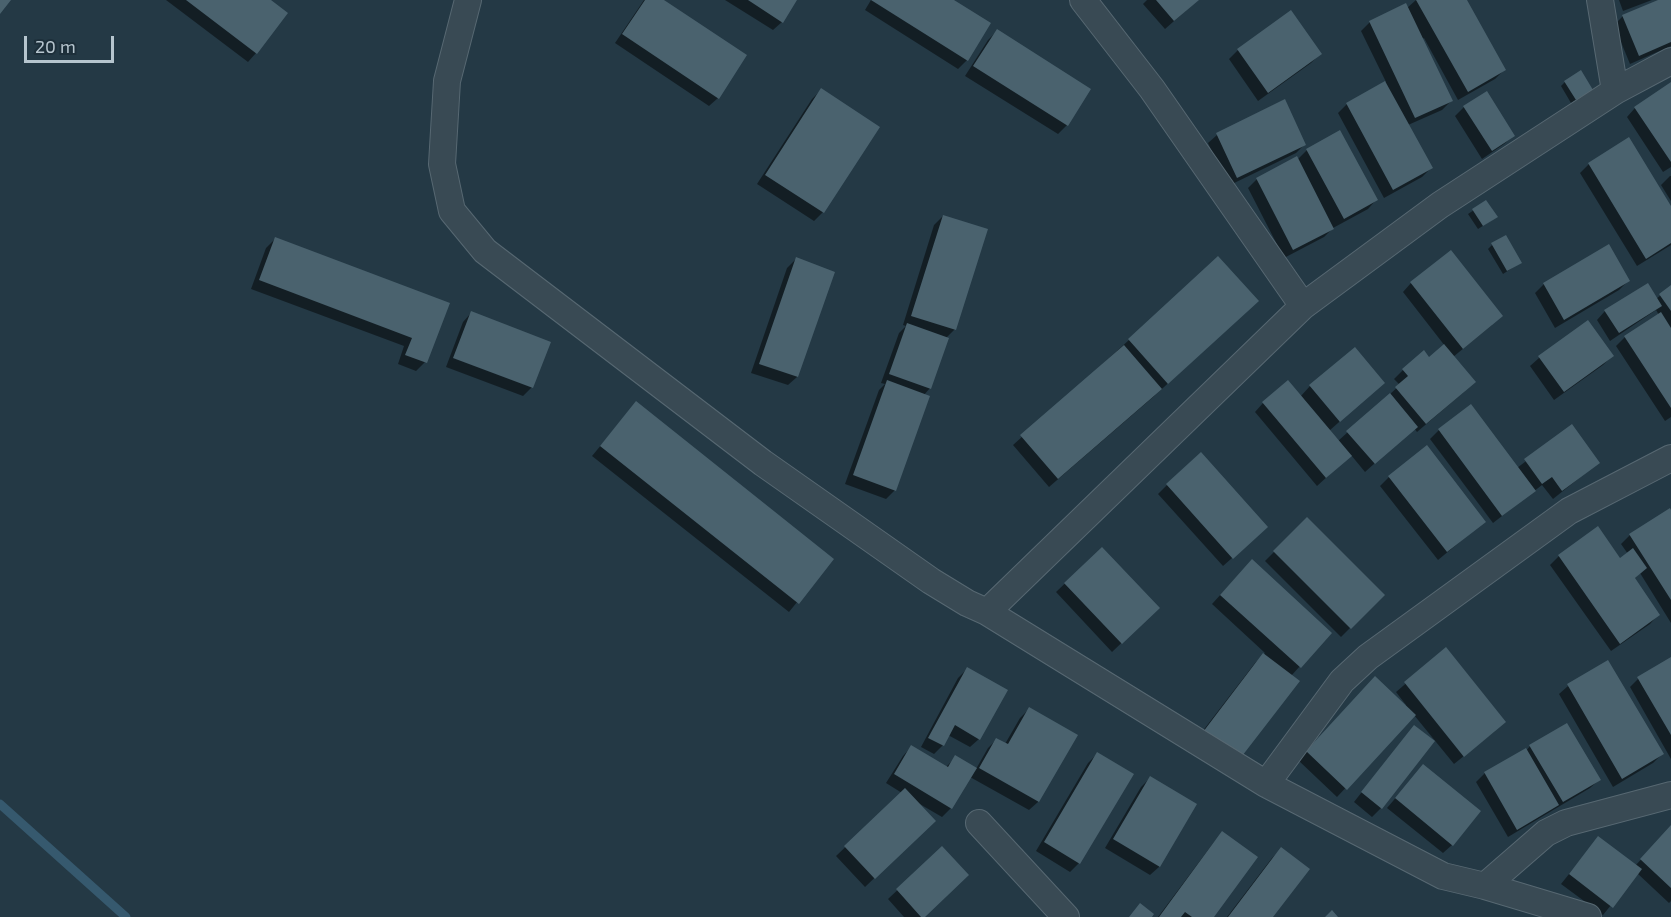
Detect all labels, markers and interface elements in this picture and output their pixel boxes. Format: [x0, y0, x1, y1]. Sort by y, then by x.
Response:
scale bar [27, 24, 117, 62]
text: 20 m [35, 35, 76, 57]

